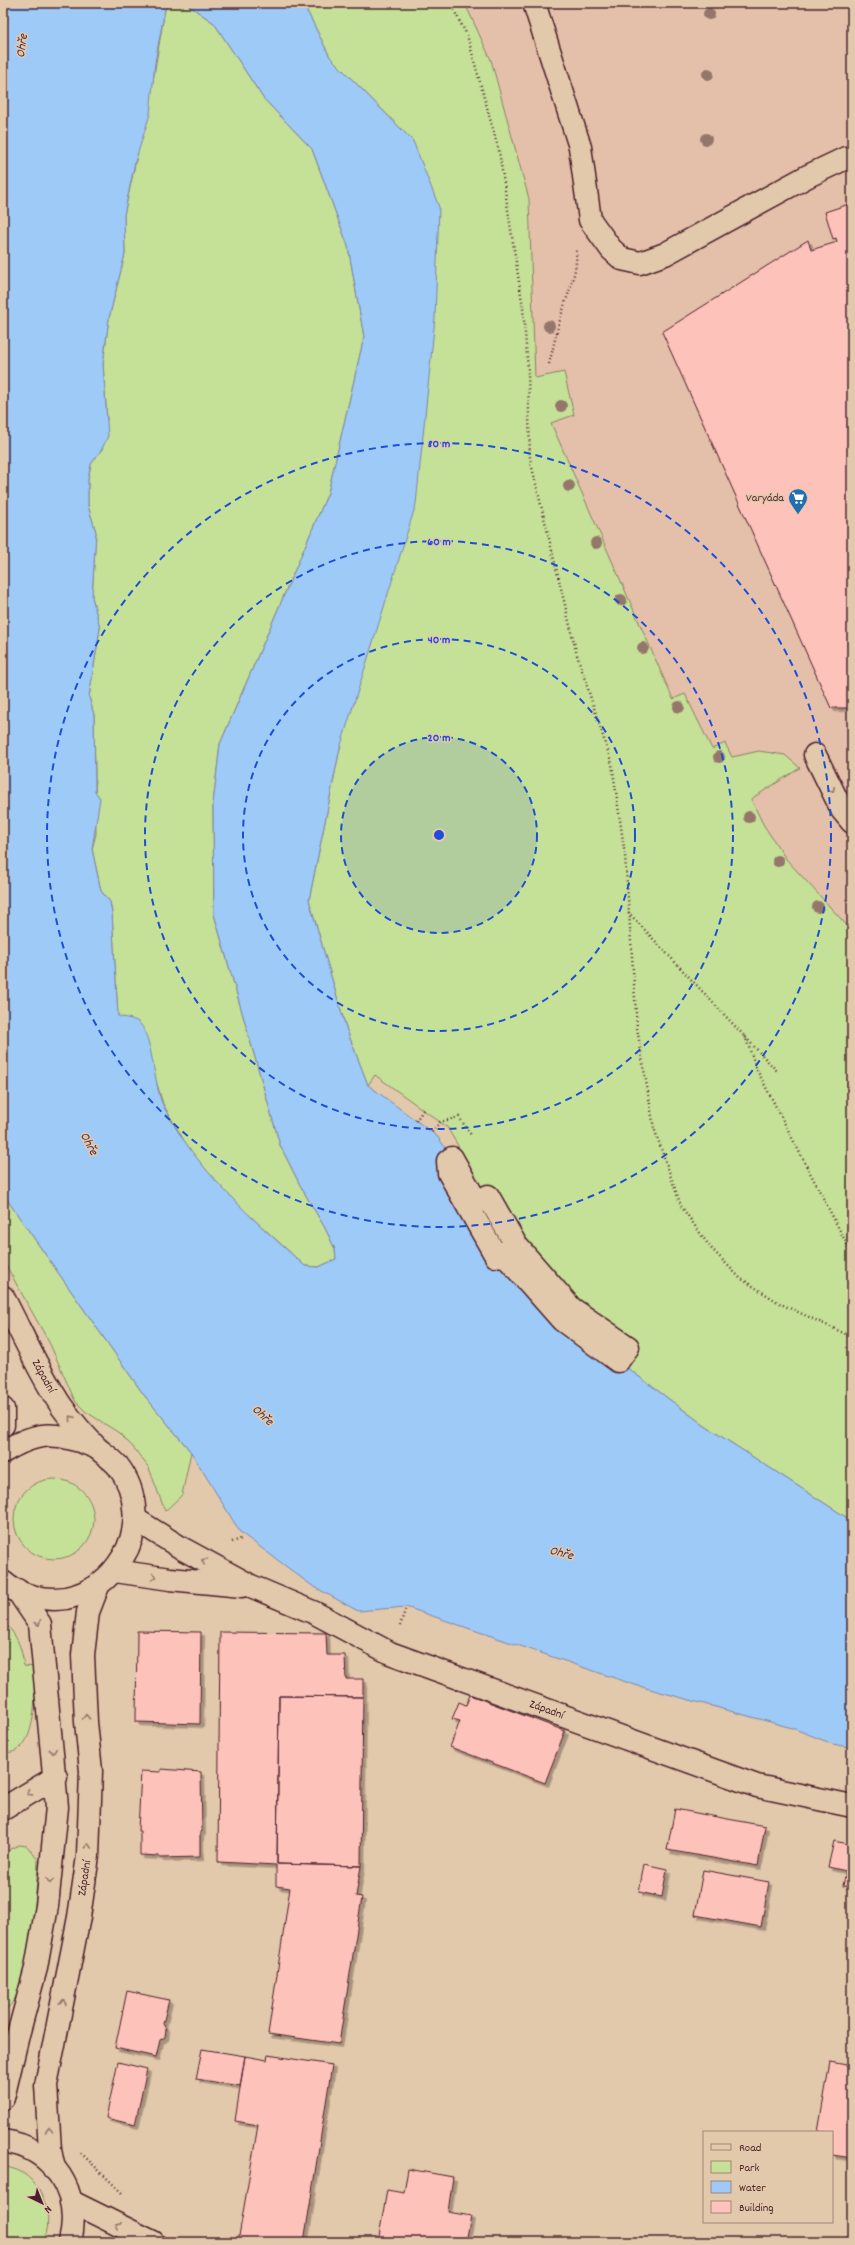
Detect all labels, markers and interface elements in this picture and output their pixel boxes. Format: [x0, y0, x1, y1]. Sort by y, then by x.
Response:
water label: Ohře [12, 32, 34, 59]
text: 80 m [428, 436, 450, 453]
supermarket icon: Varyáda [787, 487, 809, 515]
place label: Varyáda [746, 490, 784, 507]
text: 60 m [427, 534, 451, 551]
text: 40 m [428, 632, 450, 649]
text: 20 m [428, 730, 450, 747]
one-way arrow [827, 785, 835, 793]
centre of rings [432, 828, 446, 842]
water label: Ohře [74, 1129, 103, 1160]
street label: Západní [27, 1357, 60, 1397]
water label: Ohře [247, 1401, 278, 1432]
one-way arrow [68, 1415, 75, 1422]
water label: Ohře [547, 1542, 576, 1566]
one-way arrow [201, 1558, 209, 1566]
one-way arrow [151, 1572, 157, 1581]
one-way arrow [33, 1619, 41, 1626]
street label: Západní [527, 1696, 567, 1724]
one-way arrow [81, 1714, 90, 1720]
one-way arrow [49, 1748, 58, 1754]
one-way arrow [26, 1788, 33, 1796]
one-way arrow [84, 1843, 92, 1849]
street label: Západní [74, 1858, 96, 1897]
one-way arrow [45, 1878, 54, 1884]
one-way arrow [58, 1999, 66, 2005]
one-way arrow [44, 2127, 53, 2133]
legend [703, 2131, 833, 2223]
text: Road [739, 2140, 761, 2157]
text: Park [739, 2160, 760, 2177]
text: Water [739, 2180, 766, 2197]
north arrow [22, 2183, 62, 2223]
text: Building [739, 2200, 774, 2217]
text: N [40, 2201, 55, 2217]
one-way arrow [115, 2223, 122, 2230]

